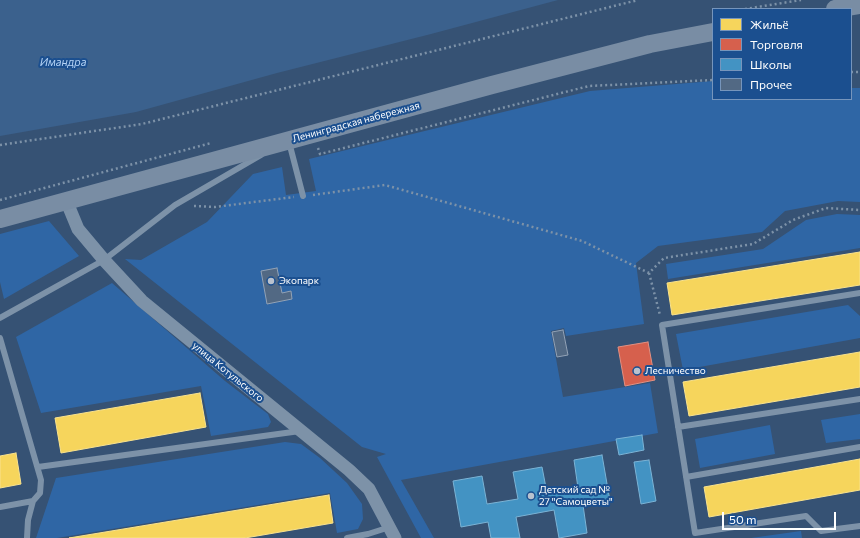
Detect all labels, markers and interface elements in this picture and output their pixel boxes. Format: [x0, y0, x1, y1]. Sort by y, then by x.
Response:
legend [712, 8, 852, 100]
text: Жильё [750, 17, 789, 31]
text: Торговля [750, 37, 803, 51]
water label: Имандра [40, 55, 86, 69]
text: Школы [750, 57, 791, 71]
text: Прочее [750, 77, 792, 91]
street label: Ленинградская набережная [291, 99, 421, 145]
place label: Экопарк [279, 275, 319, 287]
marker: Экопарк [266, 276, 276, 286]
street label: улица Котульского [190, 340, 266, 404]
place label: Лесничество [645, 365, 706, 377]
marker: Лесничество [632, 366, 642, 376]
place label: Детский сад № 27 "Самоцветы" [539, 484, 613, 508]
marker: Детский сад № 27 "Самоцветы" [526, 491, 536, 501]
scale bar [724, 504, 838, 530]
text: 50 m [729, 512, 757, 526]

